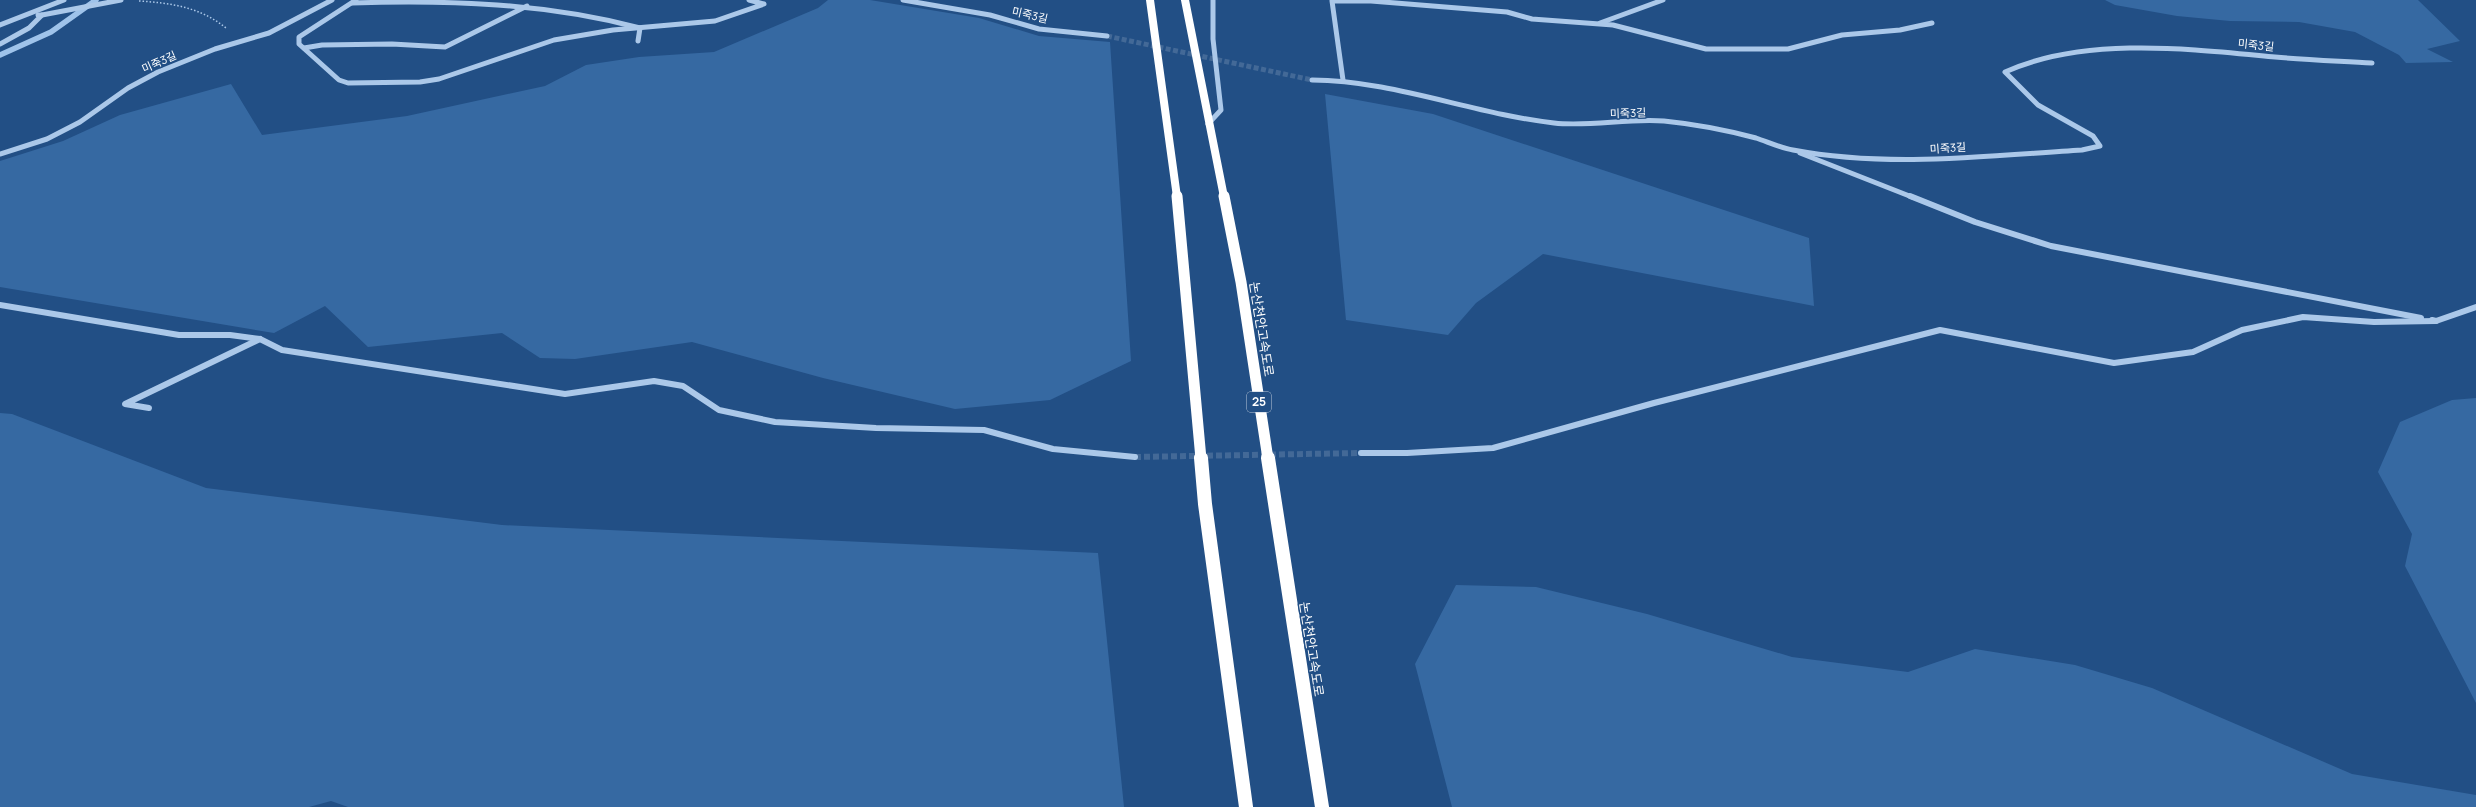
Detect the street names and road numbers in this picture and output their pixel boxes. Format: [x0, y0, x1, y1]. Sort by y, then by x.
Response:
street label: 미죽3길 [1011, 3, 1050, 26]
street label: 미죽3길 [2237, 35, 2275, 54]
street label: 미죽3길 [139, 47, 178, 76]
street label: 미죽3길 [1610, 104, 1646, 121]
street label: 미죽3길 [1929, 139, 1967, 156]
street label: 논산천안고속도로 [1246, 280, 1278, 378]
road number: 25 [1247, 392, 1271, 412]
street label: 논산천안고속도로 [1296, 600, 1328, 698]

